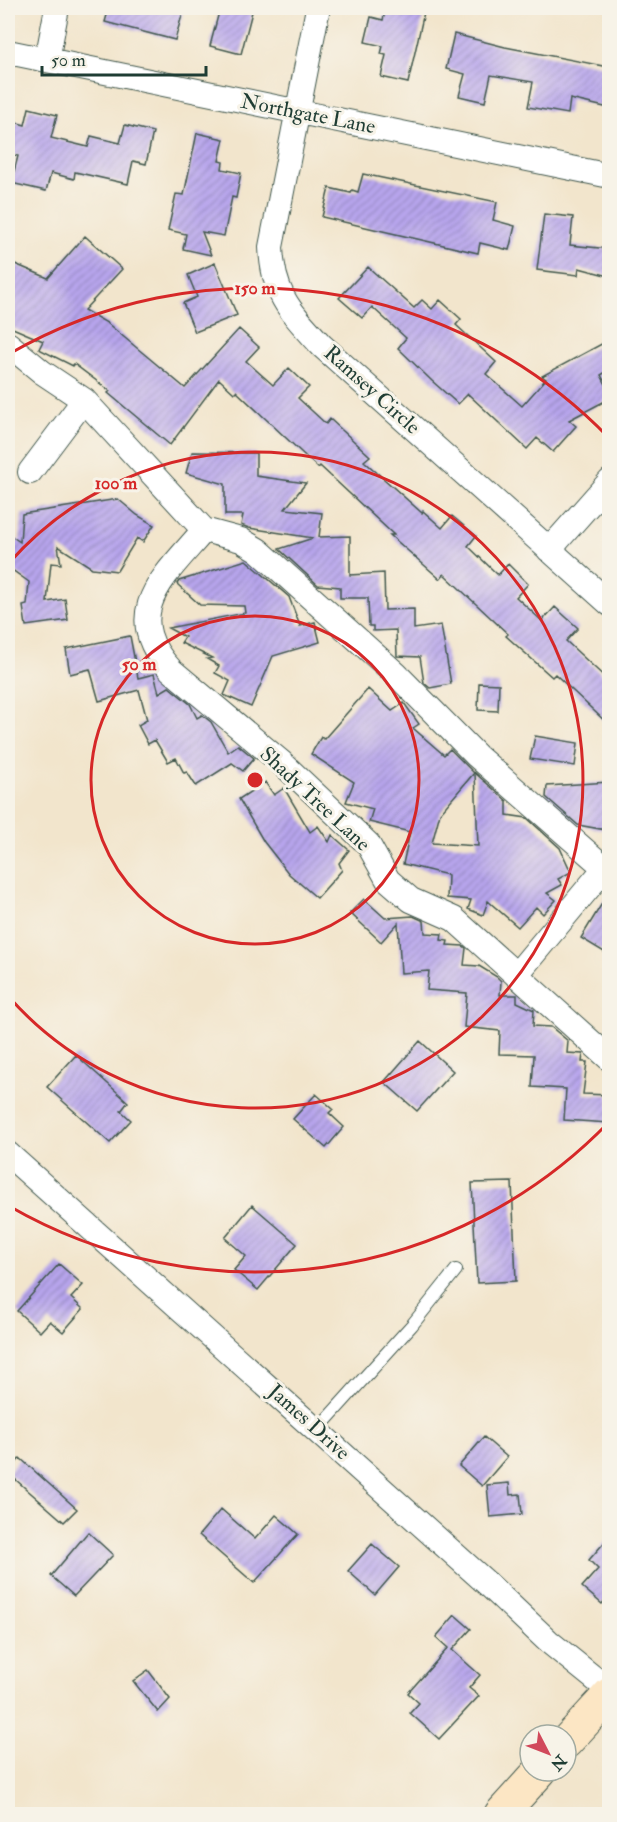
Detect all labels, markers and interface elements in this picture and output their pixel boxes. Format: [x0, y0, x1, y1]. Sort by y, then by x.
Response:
scale bar [42, 39, 206, 77]
text: 50 m [51, 49, 86, 72]
street label: Northgate Lane [238, 88, 378, 140]
text: 150 m [234, 277, 277, 300]
street label: Ramsey Circle [318, 340, 426, 441]
text: 100 m [95, 472, 138, 495]
text: 50 m [122, 653, 157, 676]
street label: Shady Tree Lane [254, 741, 376, 857]
centre of rings [245, 770, 265, 790]
street label: James Drive [262, 1377, 356, 1466]
north arrow [518, 1723, 578, 1783]
text: N [546, 1750, 571, 1775]

